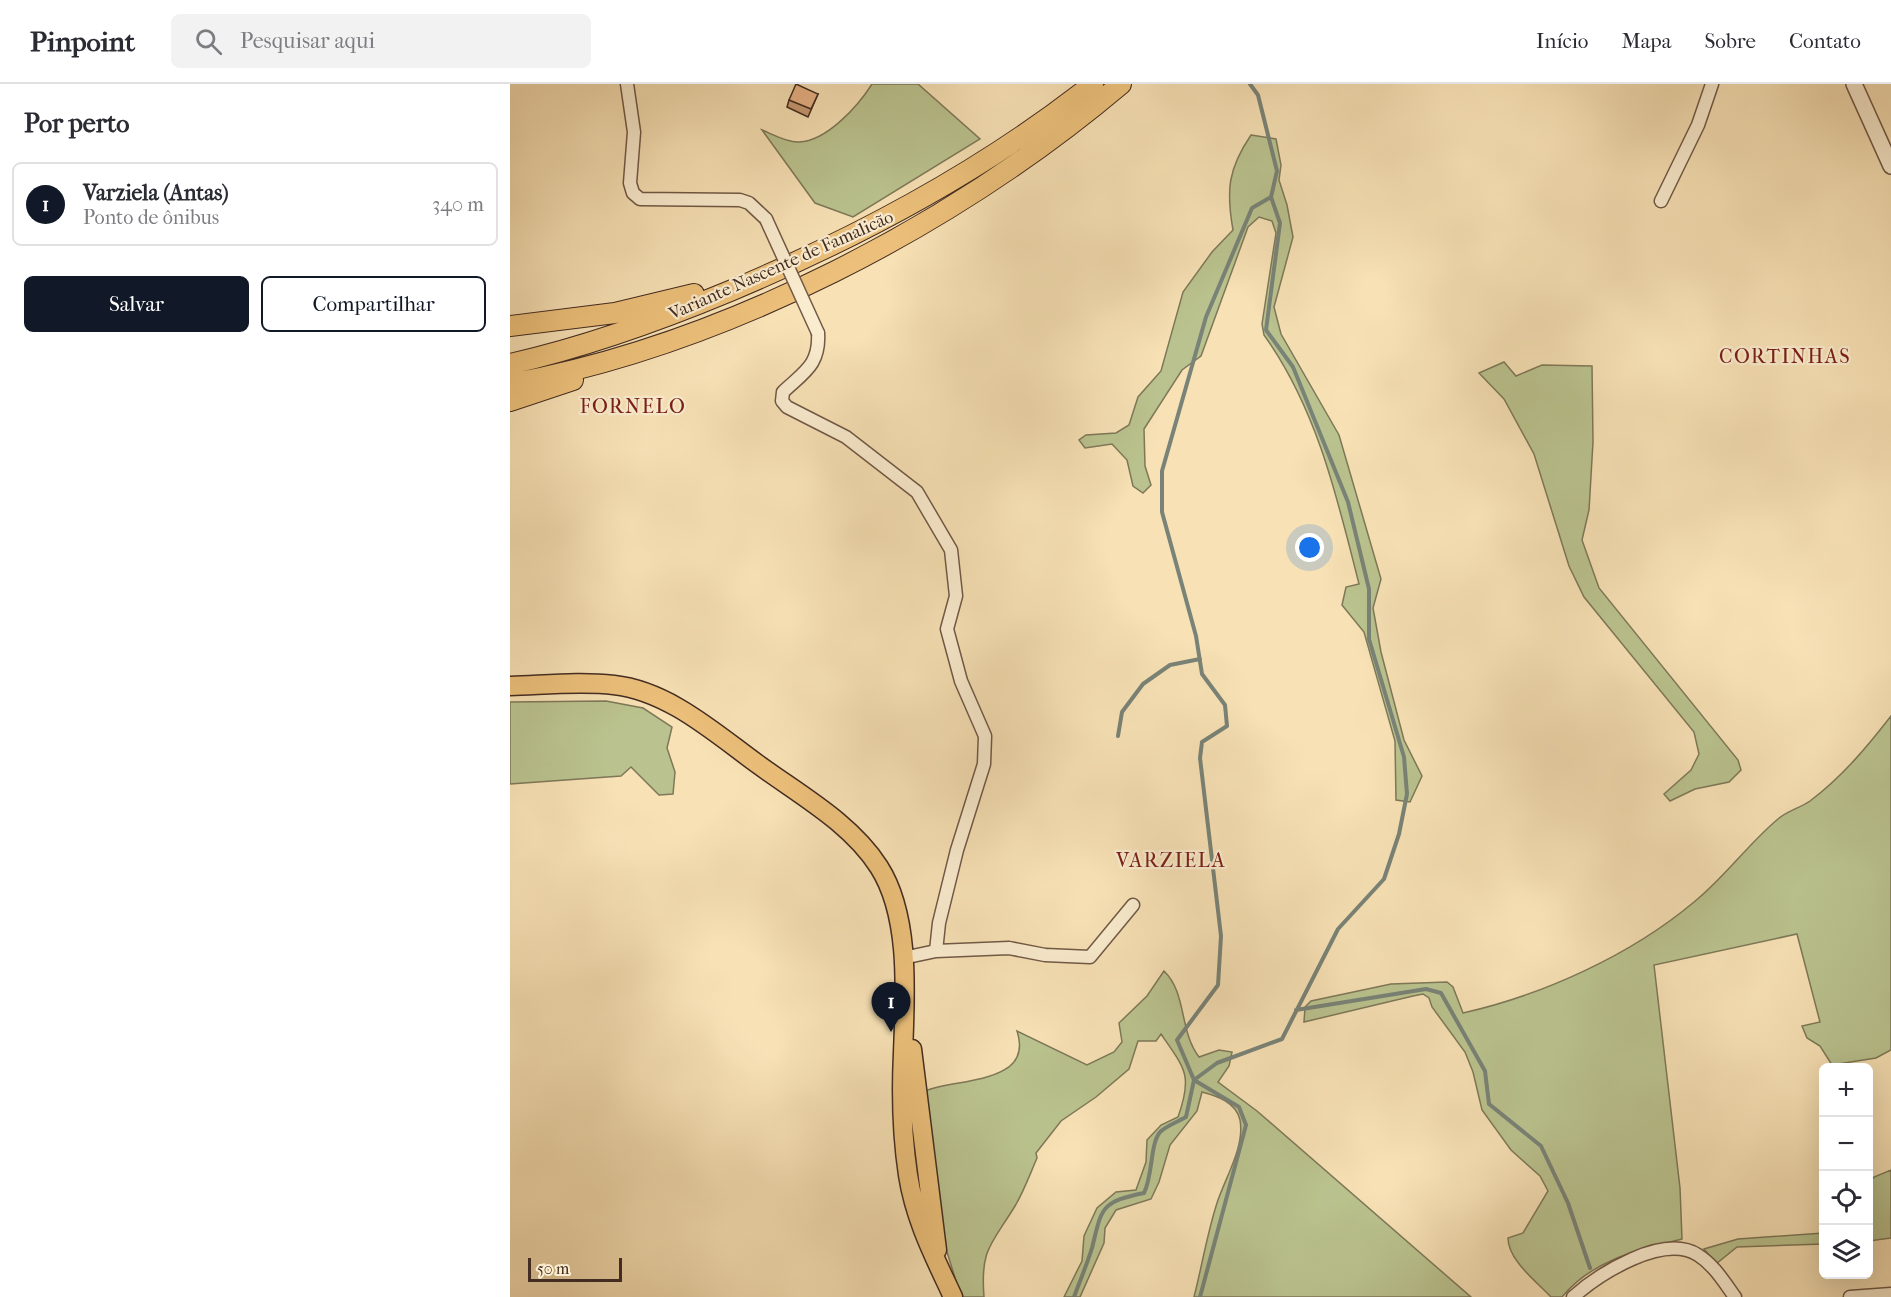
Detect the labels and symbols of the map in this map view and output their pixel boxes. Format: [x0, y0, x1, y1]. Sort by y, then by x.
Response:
street label: Variante Nascente de Famalicão [665, 206, 897, 325]
district label: CORTINHAS [1719, 345, 1851, 368]
district label: FORNELO [580, 395, 686, 418]
your location [1295, 533, 1324, 562]
district label: VARZIELA [1115, 849, 1226, 872]
pin: 1 [872, 982, 910, 1032]
scale bar [528, 1255, 622, 1282]

